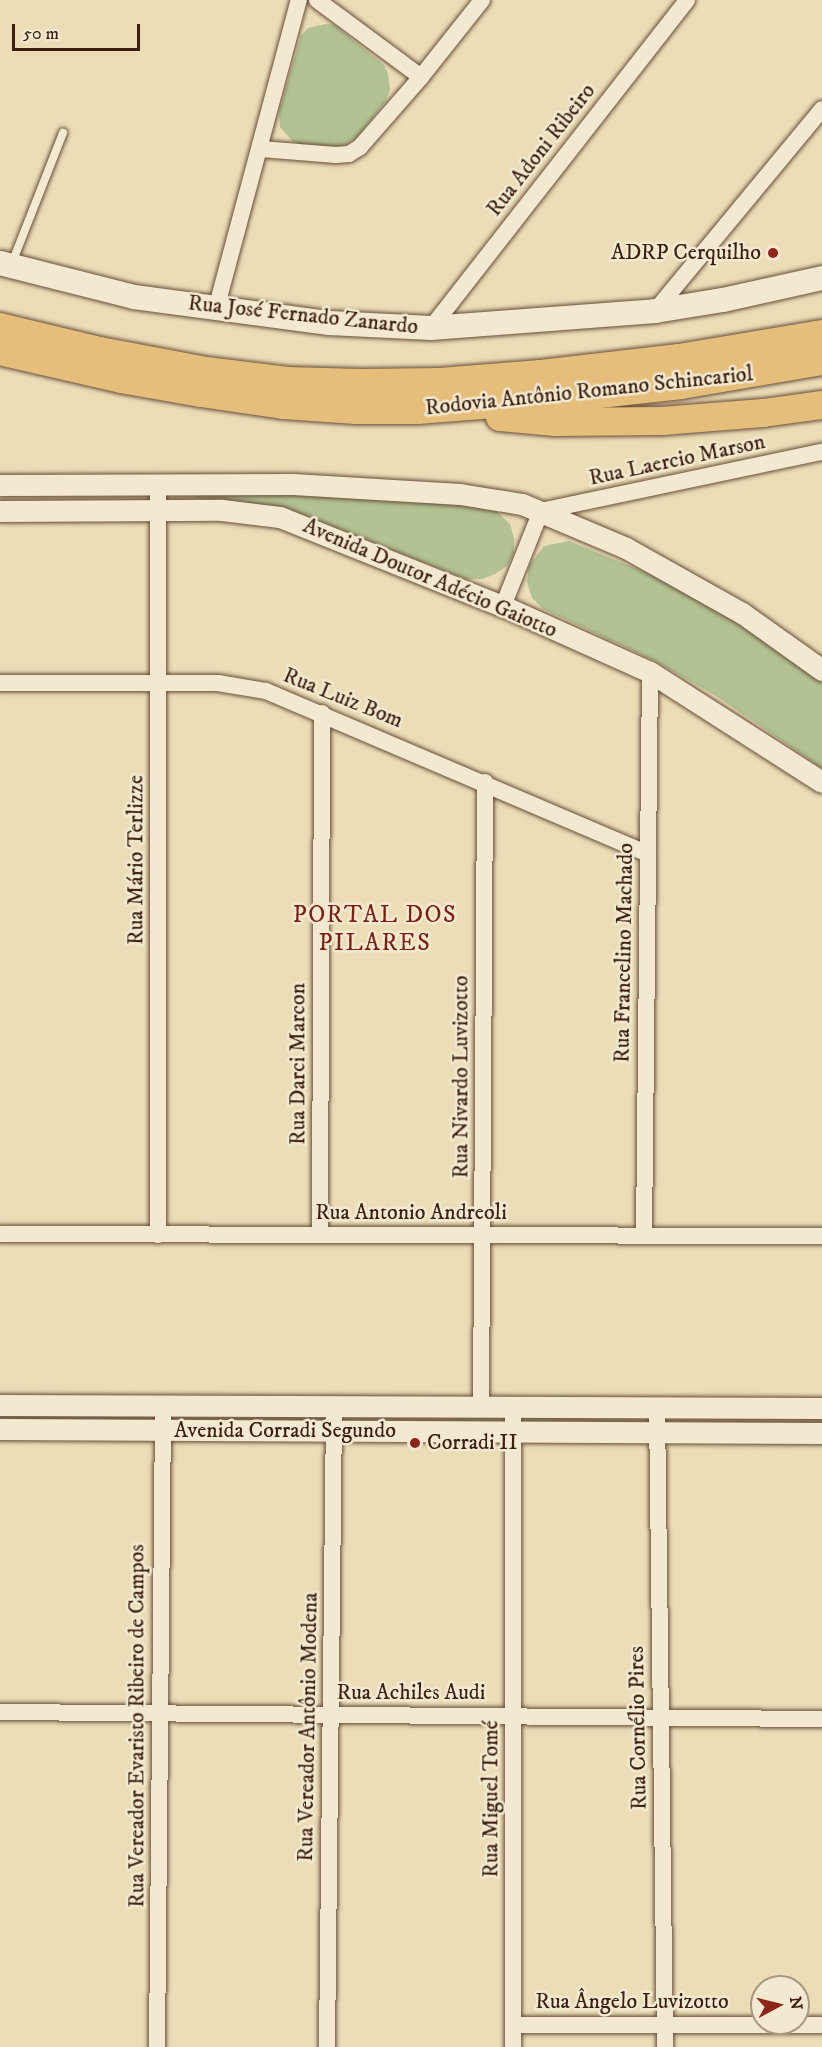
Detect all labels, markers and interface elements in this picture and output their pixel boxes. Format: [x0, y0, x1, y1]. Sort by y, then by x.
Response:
scale bar [15, 12, 142, 50]
text: 50 m [23, 23, 59, 45]
street label: Rua Adoni Ribeiro [481, 78, 601, 222]
place label: ADRP Cerquilho [611, 240, 761, 266]
marker: ADRP Cerquilho [766, 246, 780, 260]
street label: Rua José Fernado Zanardo [187, 290, 419, 340]
street label: Rodovia Antônio Romano Schincariol [424, 361, 754, 421]
street label: Rua Laercio Marson [586, 428, 768, 492]
street label: Avenida Doutor Adécio Gaiotto [299, 512, 561, 644]
street label: Rua Luiz Bom [279, 662, 407, 734]
street label: Rua Mário Terlizze [123, 775, 149, 945]
street label: Rua Francelino Machado [609, 843, 639, 1063]
district label: PORTAL DOS PILARES [293, 902, 457, 958]
street label: Rua Nivardo Luvizotto [448, 976, 474, 1178]
street label: Rua Darci Marcon [285, 983, 311, 1145]
street label: Rua Antonio Andreoli [315, 1200, 507, 1226]
street label: Avenida Corradi Segundo [174, 1418, 396, 1444]
place label: Corradi II [427, 1430, 517, 1456]
marker: Corradi II [408, 1436, 422, 1450]
street label: Rua Vereador Evaristo Ribeiro de Campos [124, 1544, 150, 1908]
street label: Rua Vereador Antônio Modena [292, 1592, 324, 1862]
street label: Rua Cornélio Pires [623, 1646, 653, 1810]
street label: Rua Achiles Audi [337, 1680, 485, 1706]
street label: Rua Miguel Tomé [478, 1720, 504, 1878]
north arrow [750, 1975, 810, 2035]
street label: Rua Ângelo Luvizotto [535, 1989, 729, 2015]
text: N [785, 1995, 807, 2011]

